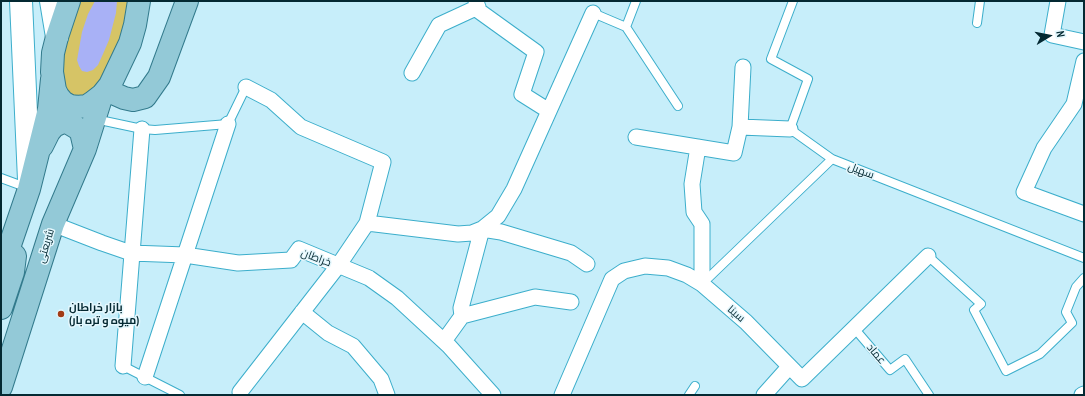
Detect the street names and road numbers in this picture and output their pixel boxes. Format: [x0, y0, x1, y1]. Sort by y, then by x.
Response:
street label: سهیل [846, 160, 876, 182]
street label: شریعتی [35, 227, 57, 265]
street label: خراطان [299, 246, 333, 270]
street label: سینا [725, 303, 747, 325]
street label: عماد [864, 341, 888, 367]

